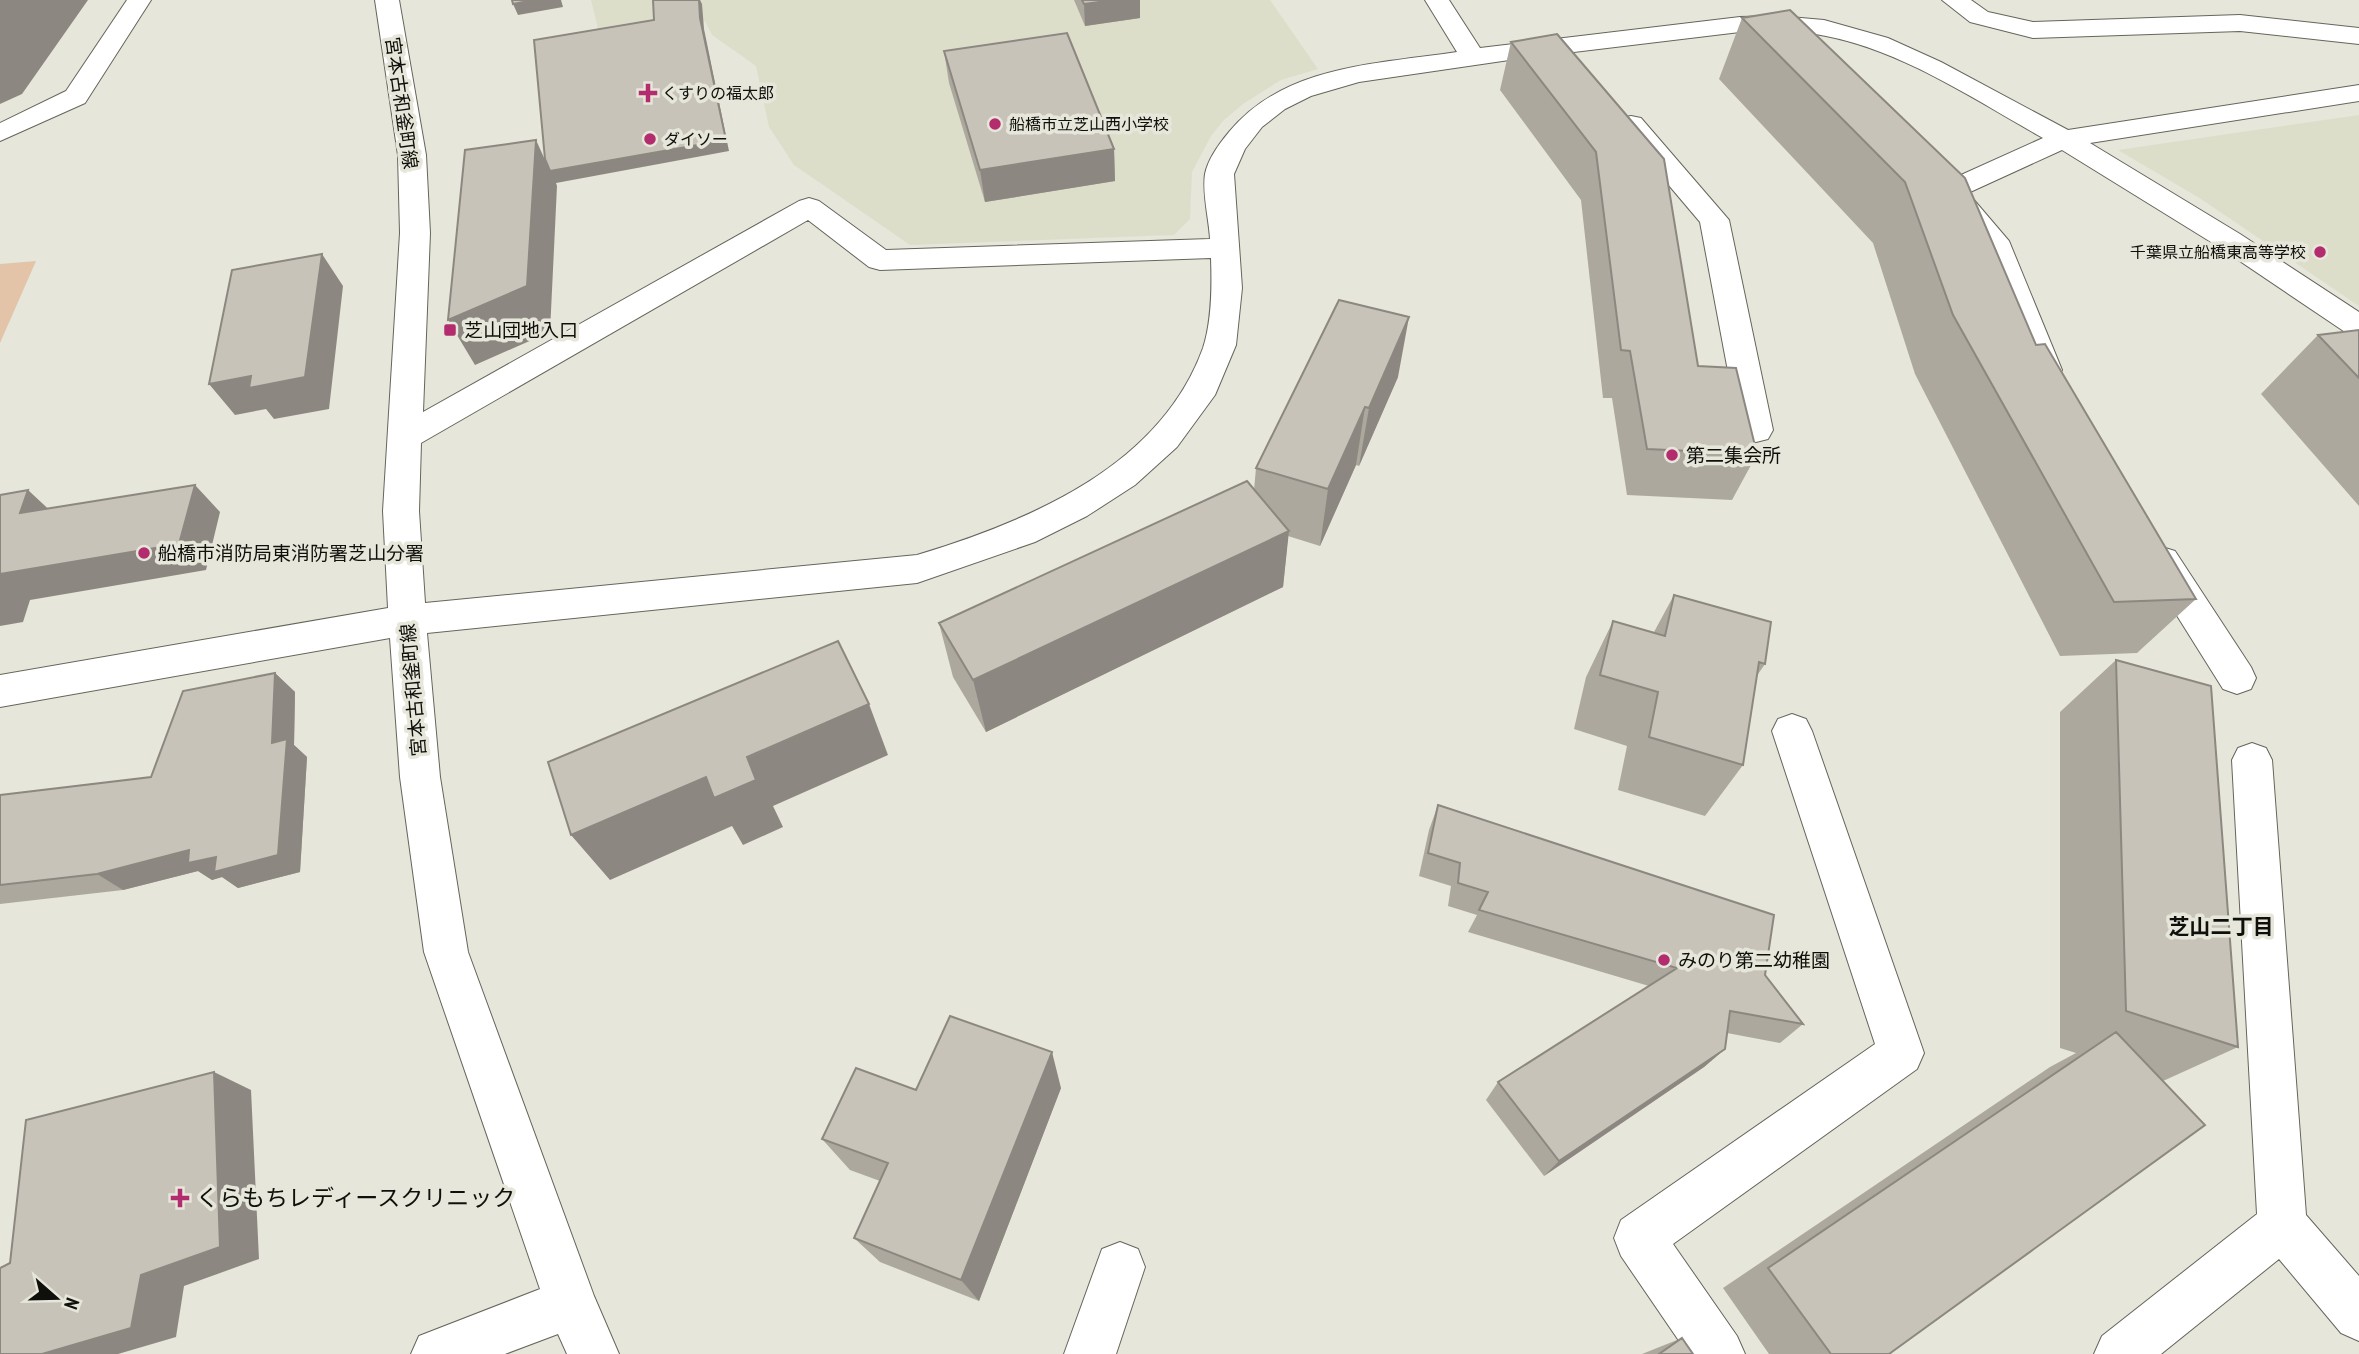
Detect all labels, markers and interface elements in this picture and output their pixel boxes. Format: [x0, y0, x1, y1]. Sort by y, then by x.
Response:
street label: 宮本古和釜町線 [381, 35, 423, 171]
place label: くすりの福太郎 [662, 83, 774, 103]
marker: くすりの福太郎 [640, 85, 656, 101]
place label: 船橋市立芝山西小学校 [1009, 114, 1169, 134]
marker: 船橋市立芝山西小学校 [987, 116, 1003, 132]
place label: ダイソー [664, 129, 728, 149]
marker: ダイソー [642, 131, 658, 147]
place label: 千葉県立船橋東高等学校 [2130, 242, 2306, 262]
marker: 千葉県立船橋東高等学校 [2312, 244, 2328, 260]
place label: 芝山団地入口 [464, 318, 578, 342]
marker: 芝山団地入口 [442, 322, 458, 338]
place label: 第二集会所 [1686, 443, 1781, 467]
marker: 第二集会所 [1664, 447, 1680, 463]
place label: 船橋市消防局東消防署芝山分署 [158, 541, 424, 565]
marker: 船橋市消防局東消防署芝山分署 [136, 545, 152, 561]
street label: 宮本古和釜町線 [395, 623, 431, 757]
district label: 芝山二丁目 [2169, 913, 2274, 940]
place label: みのり第二幼稚園 [1678, 948, 1830, 972]
marker: みのり第二幼稚園 [1656, 952, 1672, 968]
place label: くらもちレディースクリニック [196, 1183, 515, 1212]
marker: くらもちレディースクリニック [170, 1188, 190, 1208]
north arrow [21, 1263, 91, 1333]
text: N [59, 1295, 85, 1313]

